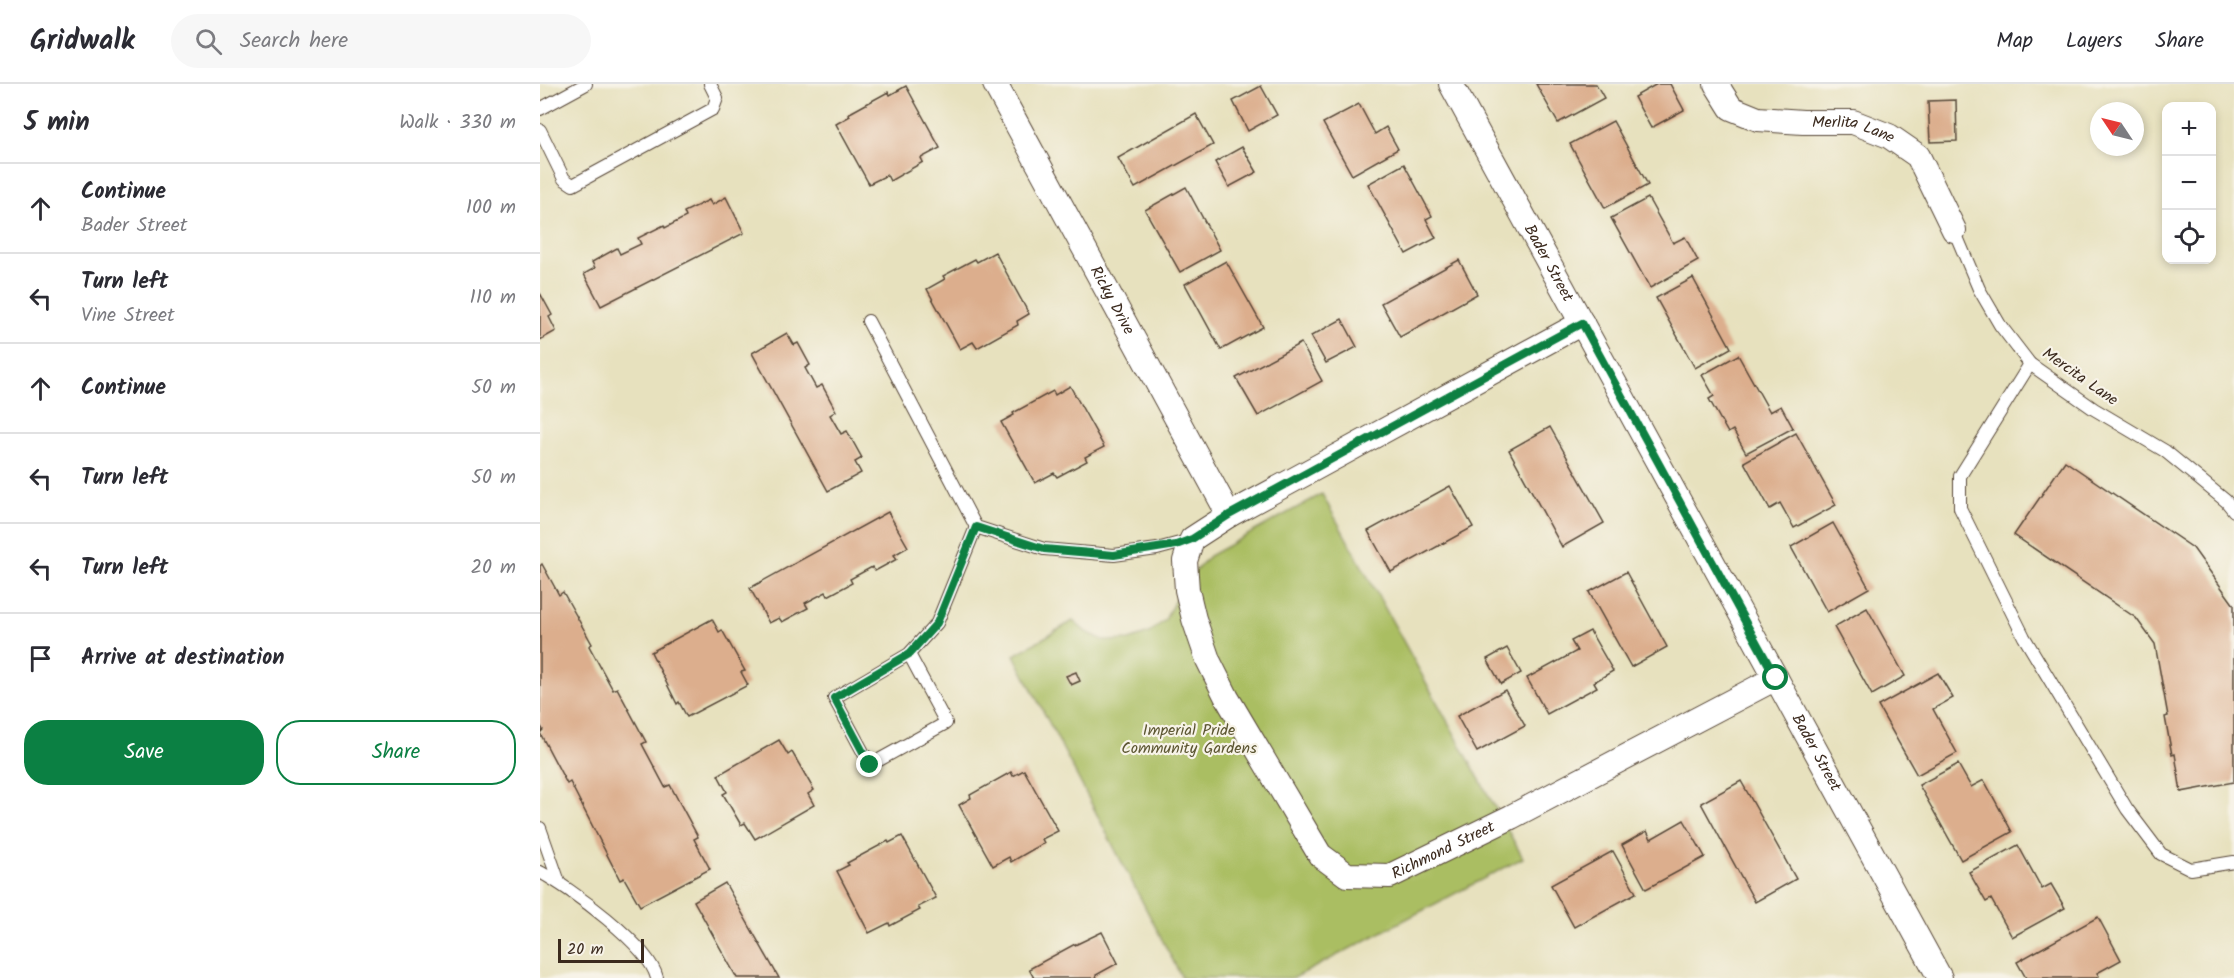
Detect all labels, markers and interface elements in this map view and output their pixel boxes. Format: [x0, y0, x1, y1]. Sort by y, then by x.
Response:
search box [171, 14, 591, 68]
text: Gridwalk [30, 19, 135, 64]
text: Search here [240, 24, 348, 59]
icon: search [192, 25, 225, 58]
text: Map [1996, 25, 2033, 58]
text: Layers [2066, 25, 2122, 58]
text: Share [2155, 25, 2204, 58]
text: 5 min [24, 102, 90, 144]
north arrow [2090, 102, 2144, 156]
map controls [2162, 102, 2216, 264]
button: + [2162, 102, 2216, 156]
text: Walk · 330 m [399, 107, 516, 139]
street label: Merlita Lane [1812, 110, 1900, 149]
button: − [2162, 156, 2216, 210]
text: Continue [81, 175, 166, 210]
icon: ahead [24, 192, 57, 225]
text: 100 m [466, 192, 516, 224]
text: Bader Street [81, 210, 187, 242]
button: locate [2162, 210, 2216, 264]
street label: Bader Street [1517, 220, 1581, 307]
street label: Ricky Drive [1083, 261, 1141, 339]
text: Turn left [81, 265, 168, 300]
icon: left [24, 282, 57, 315]
text: 110 m [470, 282, 516, 314]
text: Vine Street [81, 300, 175, 332]
street label: Mercita Lane [2037, 341, 2123, 413]
text: Continue [81, 371, 166, 406]
icon: ahead [24, 372, 57, 405]
text: 50 m [471, 372, 516, 404]
text: Turn left [81, 461, 168, 496]
icon: left [24, 462, 57, 495]
text: 50 m [471, 462, 516, 494]
text: Turn left [81, 551, 168, 586]
icon: left [24, 552, 57, 585]
text: 20 m [470, 552, 516, 584]
text: Arrive at destination [81, 641, 284, 676]
icon: arrive [24, 642, 57, 675]
route start [1762, 664, 1788, 690]
street label: Bader Street [1785, 709, 1848, 797]
park label: Imperial Pride Community Gardens [1121, 718, 1257, 761]
button: Save [24, 720, 264, 785]
button: Share [276, 720, 516, 785]
route end [856, 751, 882, 777]
street label: Richmond Street [1387, 814, 1500, 886]
scale bar [558, 936, 644, 964]
text: 20 m [567, 937, 603, 962]

